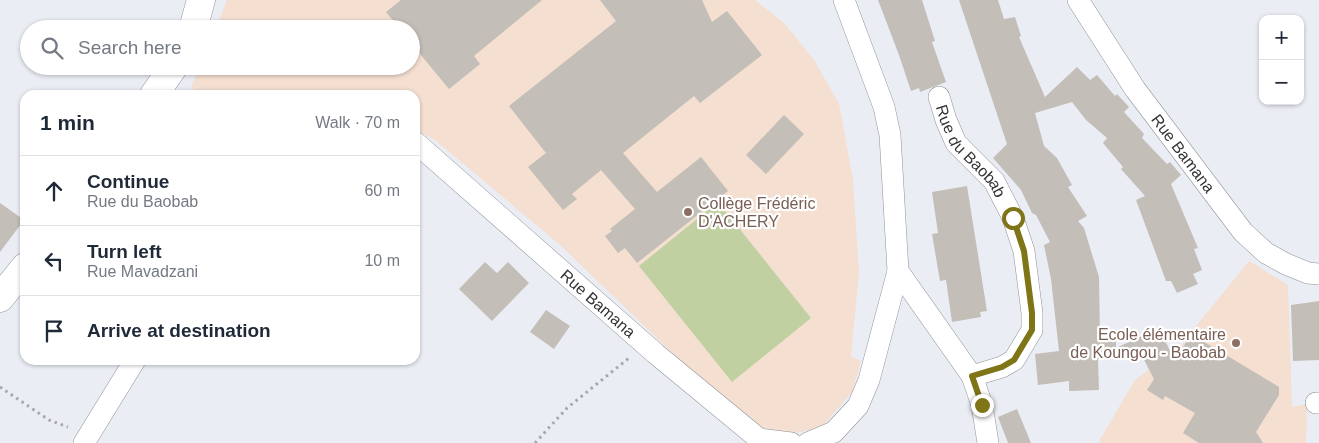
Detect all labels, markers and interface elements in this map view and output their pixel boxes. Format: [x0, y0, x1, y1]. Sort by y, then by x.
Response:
map controls [1259, 15, 1304, 105]
button: + [1259, 15, 1304, 60]
search box [20, 20, 420, 75]
icon: search [38, 34, 66, 62]
text: Search here [78, 37, 182, 58]
button: − [1259, 60, 1304, 105]
street label: Rue du Baobab [933, 103, 1009, 200]
text: 1 min [40, 111, 95, 134]
street label: Rue Bamana [1148, 111, 1218, 196]
text: Walk · 70 m [315, 114, 400, 131]
text: Continue [87, 171, 169, 192]
icon: ahead [40, 177, 68, 205]
text: 60 m [364, 182, 400, 199]
text: Rue du Baobab [87, 193, 198, 210]
place label: Collège Frédéric D'ACHERY [698, 195, 815, 230]
marker: Collège Frédéric D'ACHERY [682, 206, 694, 218]
route start [1002, 207, 1025, 230]
text: Turn left [87, 241, 162, 262]
icon: left [40, 247, 68, 275]
text: 10 m [364, 252, 400, 269]
text: Rue Mavadzani [87, 263, 198, 280]
street label: Rue Bamana [558, 266, 639, 340]
icon: arrive [40, 317, 68, 345]
text: Arrive at destination [87, 320, 271, 341]
place label: Ecole élémentaire de Koungou - Baobab [1070, 326, 1226, 361]
marker: Ecole élémentaire de Koungou - Baobab [1230, 337, 1242, 349]
route end [971, 394, 994, 417]

